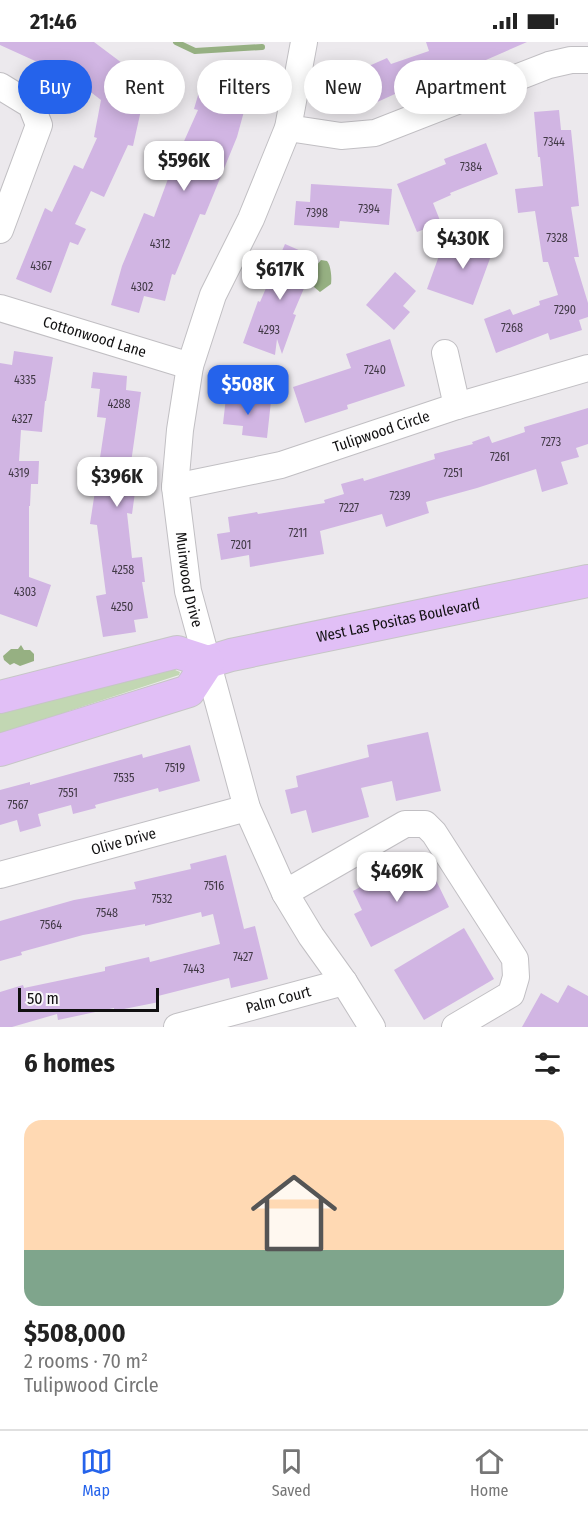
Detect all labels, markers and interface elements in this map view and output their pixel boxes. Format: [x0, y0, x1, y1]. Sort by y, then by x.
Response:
text: 21:46 [30, 8, 77, 35]
chip: Buy [18, 60, 92, 114]
chip: Rent [104, 60, 185, 114]
chip: Filters [197, 60, 292, 114]
chip: New [304, 60, 382, 114]
chip: Apartment [394, 60, 527, 114]
house number: 7344 [543, 135, 565, 149]
pin: $596K [142, 141, 226, 192]
text: $596K [158, 148, 210, 172]
house number: 7384 [460, 160, 482, 174]
house number: 7394 [358, 202, 380, 216]
house number: 7398 [306, 206, 328, 220]
pin: $430K [421, 219, 505, 270]
text: $430K [437, 226, 489, 250]
house number: 7328 [546, 231, 568, 245]
house number: 4312 [150, 237, 170, 251]
pin: $617K [238, 250, 322, 301]
text: $617K [256, 257, 304, 281]
house number: 4367 [30, 259, 52, 273]
house number: 4302 [131, 280, 153, 294]
house number: 7290 [554, 303, 576, 317]
street label: Cottonwood Lane [41, 313, 148, 361]
house number: 7268 [501, 321, 523, 335]
house number: 4293 [258, 323, 280, 337]
house number: 7240 [364, 363, 386, 377]
pin: $508K [206, 365, 290, 416]
text: $508K [222, 372, 274, 396]
house number: 4335 [14, 373, 36, 387]
house number: 4288 [108, 397, 130, 411]
street label: Tulipwood Circle [330, 407, 432, 456]
house number: 4327 [11, 412, 33, 426]
house number: 7273 [541, 435, 561, 449]
house number: 7261 [490, 450, 510, 464]
pin: $396K [75, 457, 159, 508]
text: $396K [91, 464, 143, 488]
house number: 4319 [8, 466, 30, 480]
house number: 7251 [443, 466, 463, 480]
house number: 7239 [389, 489, 411, 503]
house number: 7227 [339, 501, 359, 515]
house number: 7211 [289, 526, 307, 540]
street label: Muirwood Drive [172, 531, 206, 629]
house number: 7201 [231, 538, 251, 552]
house number: 4258 [112, 563, 134, 577]
house number: 4303 [14, 585, 36, 599]
street label: West Las Positas Boulevard [315, 595, 482, 646]
house number: 4250 [111, 600, 133, 614]
house number: 7519 [165, 761, 185, 775]
house number: 7535 [113, 771, 135, 785]
house number: 7551 [58, 786, 78, 800]
house number: 7567 [8, 798, 29, 812]
street label: Olive Drive [89, 824, 158, 859]
pin: $469K [355, 852, 439, 903]
text: $469K [371, 859, 423, 883]
house number: 7516 [204, 879, 224, 893]
house number: 7532 [152, 892, 172, 906]
house number: 7548 [96, 906, 118, 920]
house number: 7564 [40, 918, 62, 932]
house number: 7427 [233, 950, 253, 964]
house number: 7443 [183, 962, 205, 976]
street label: Palm Court [244, 982, 313, 1017]
scale bar [18, 985, 159, 1012]
text: 50 m [27, 989, 59, 1008]
icon: filters [531, 1047, 564, 1080]
text: 6 homes [24, 1048, 115, 1079]
icon: home [240, 1159, 348, 1267]
text: $508,000 [24, 1318, 126, 1349]
text: 2 rooms · 70 m² [24, 1349, 148, 1373]
text: Tulipwood Circle [24, 1373, 159, 1397]
tab: Map [80, 1445, 113, 1500]
tab: Saved [272, 1445, 311, 1500]
tab: Home [470, 1445, 508, 1500]

